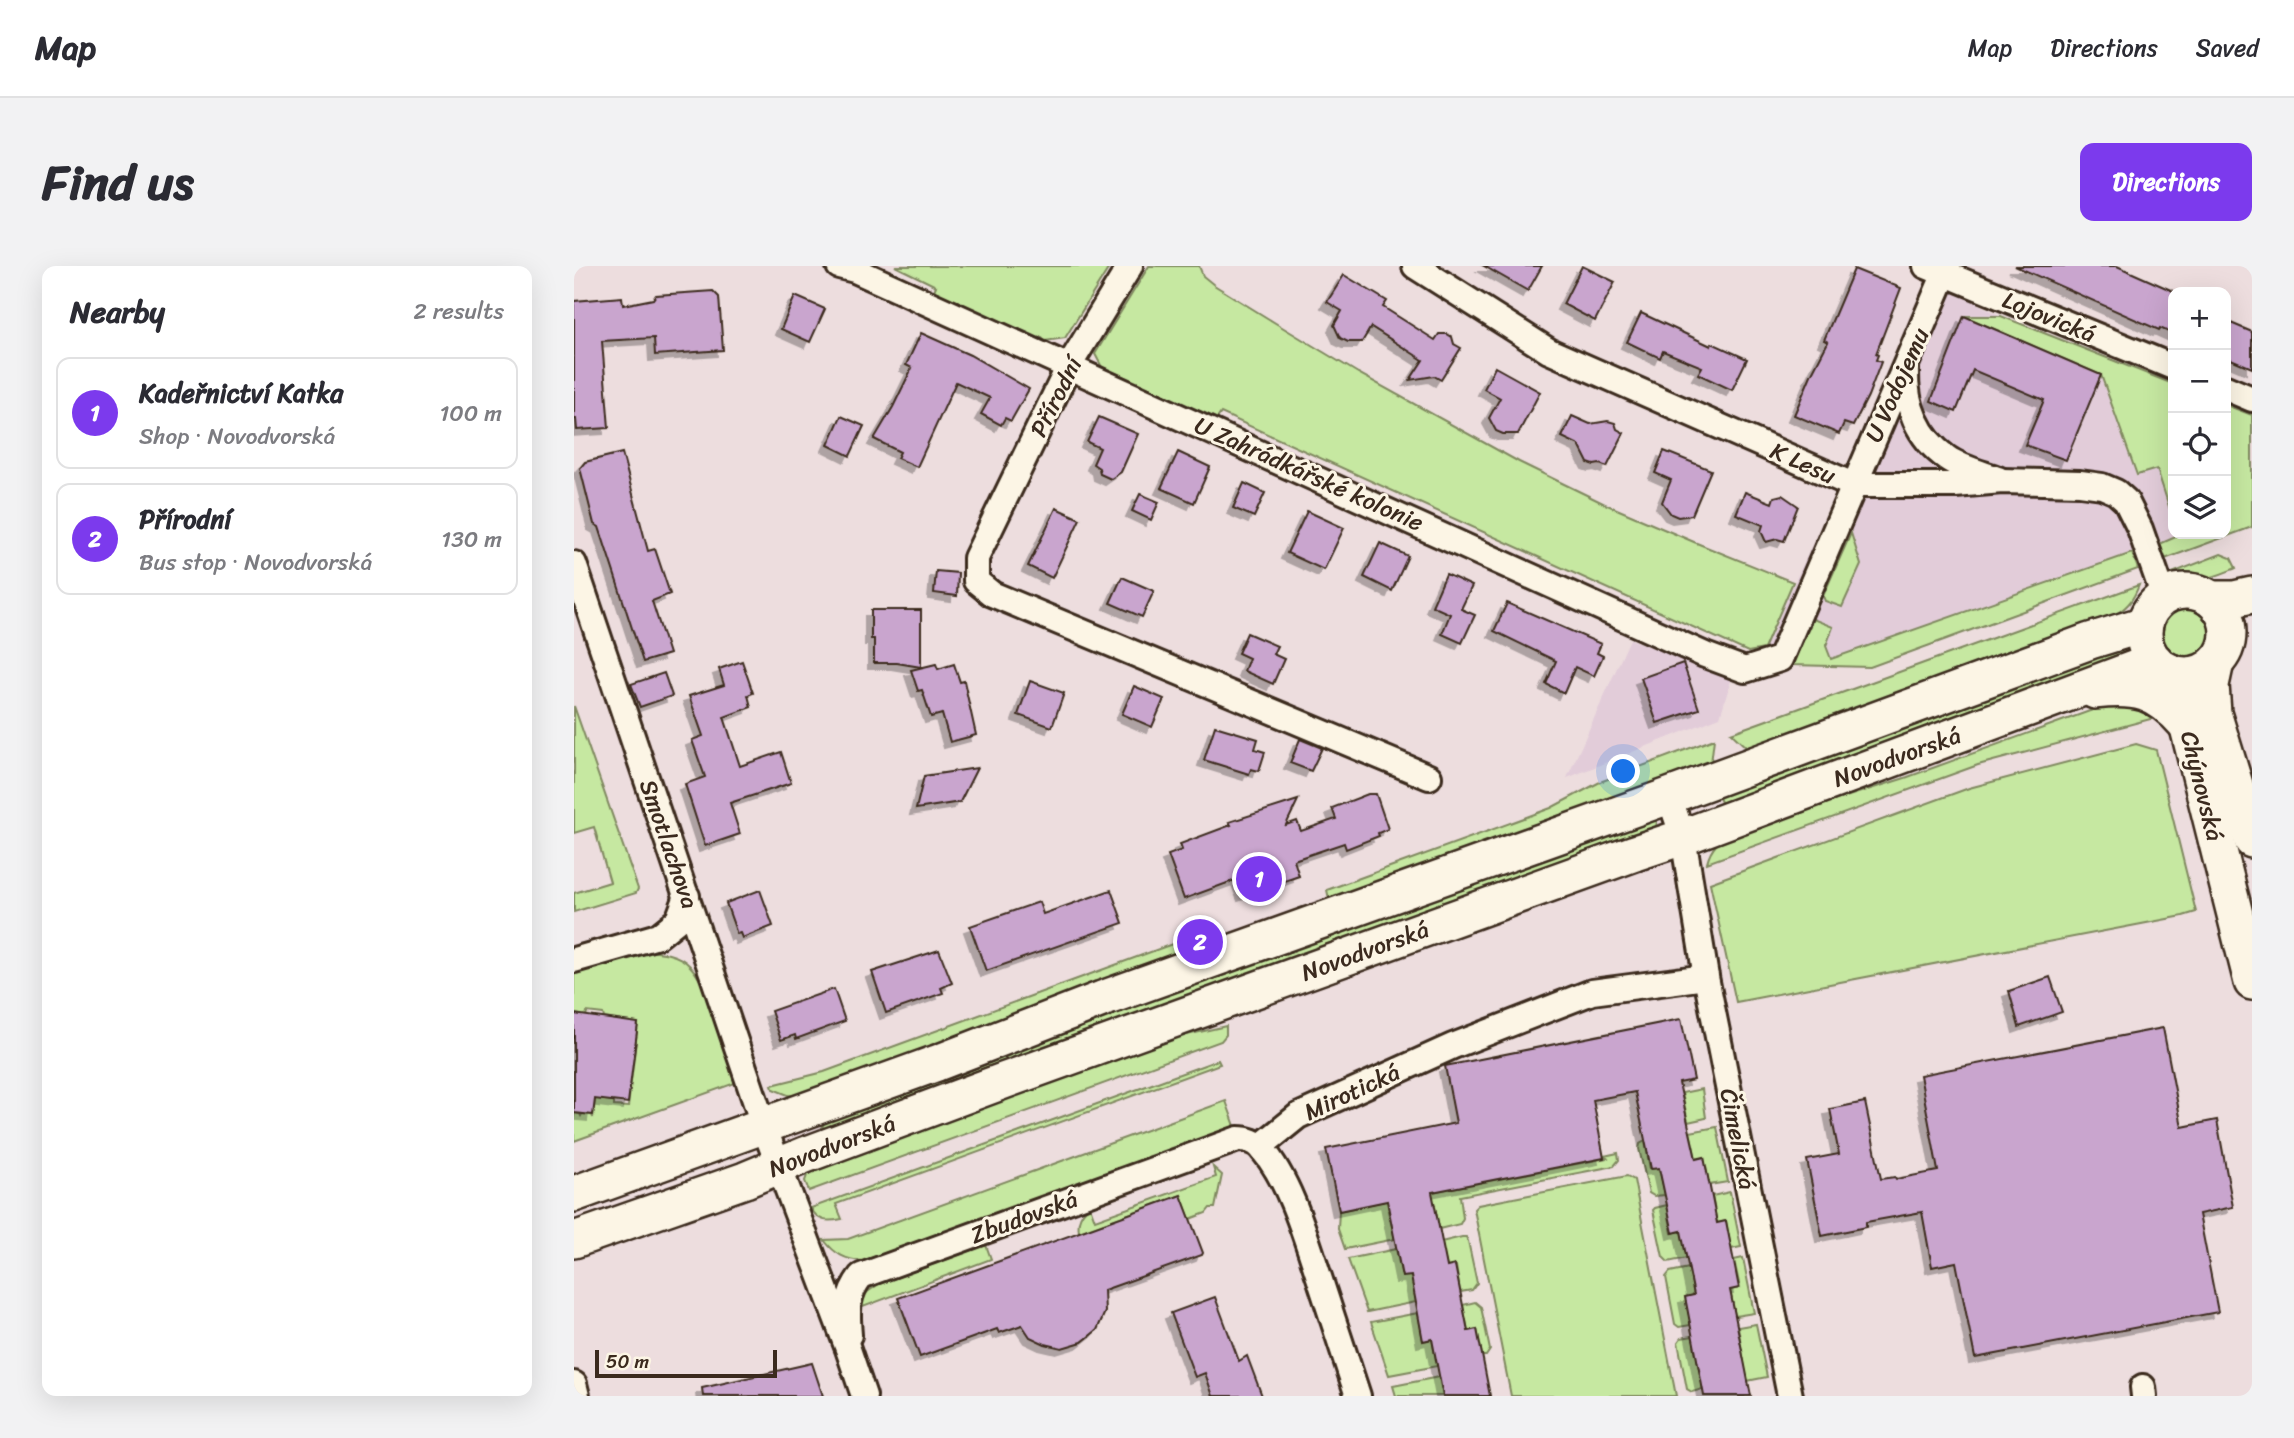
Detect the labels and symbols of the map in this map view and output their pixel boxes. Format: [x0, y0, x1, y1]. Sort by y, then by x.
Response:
street label: Lojovická [1996, 279, 2102, 355]
street label: U Vodojemu [1853, 321, 1941, 449]
street label: Přírodní [1018, 346, 1096, 445]
street label: U Zahrádkářské kolonie [1188, 405, 1430, 543]
street label: K Lesu [1763, 430, 1843, 496]
street label: Novodvorská [1827, 714, 1967, 800]
street label: Chýnovská [2168, 727, 2236, 845]
your location [1606, 754, 1640, 788]
street label: Smotlachova [627, 773, 711, 915]
pin: 1 [1236, 853, 1282, 905]
street label: Novodvorská [1295, 908, 1435, 994]
pin: 2 [1177, 916, 1223, 968]
street label: Mirotická [1297, 1051, 1407, 1133]
street label: Čimelická [1708, 1085, 1768, 1193]
street label: Novodvorská [762, 1102, 902, 1190]
street label: Zbudovská [964, 1178, 1084, 1256]
scale bar [595, 1347, 777, 1379]

